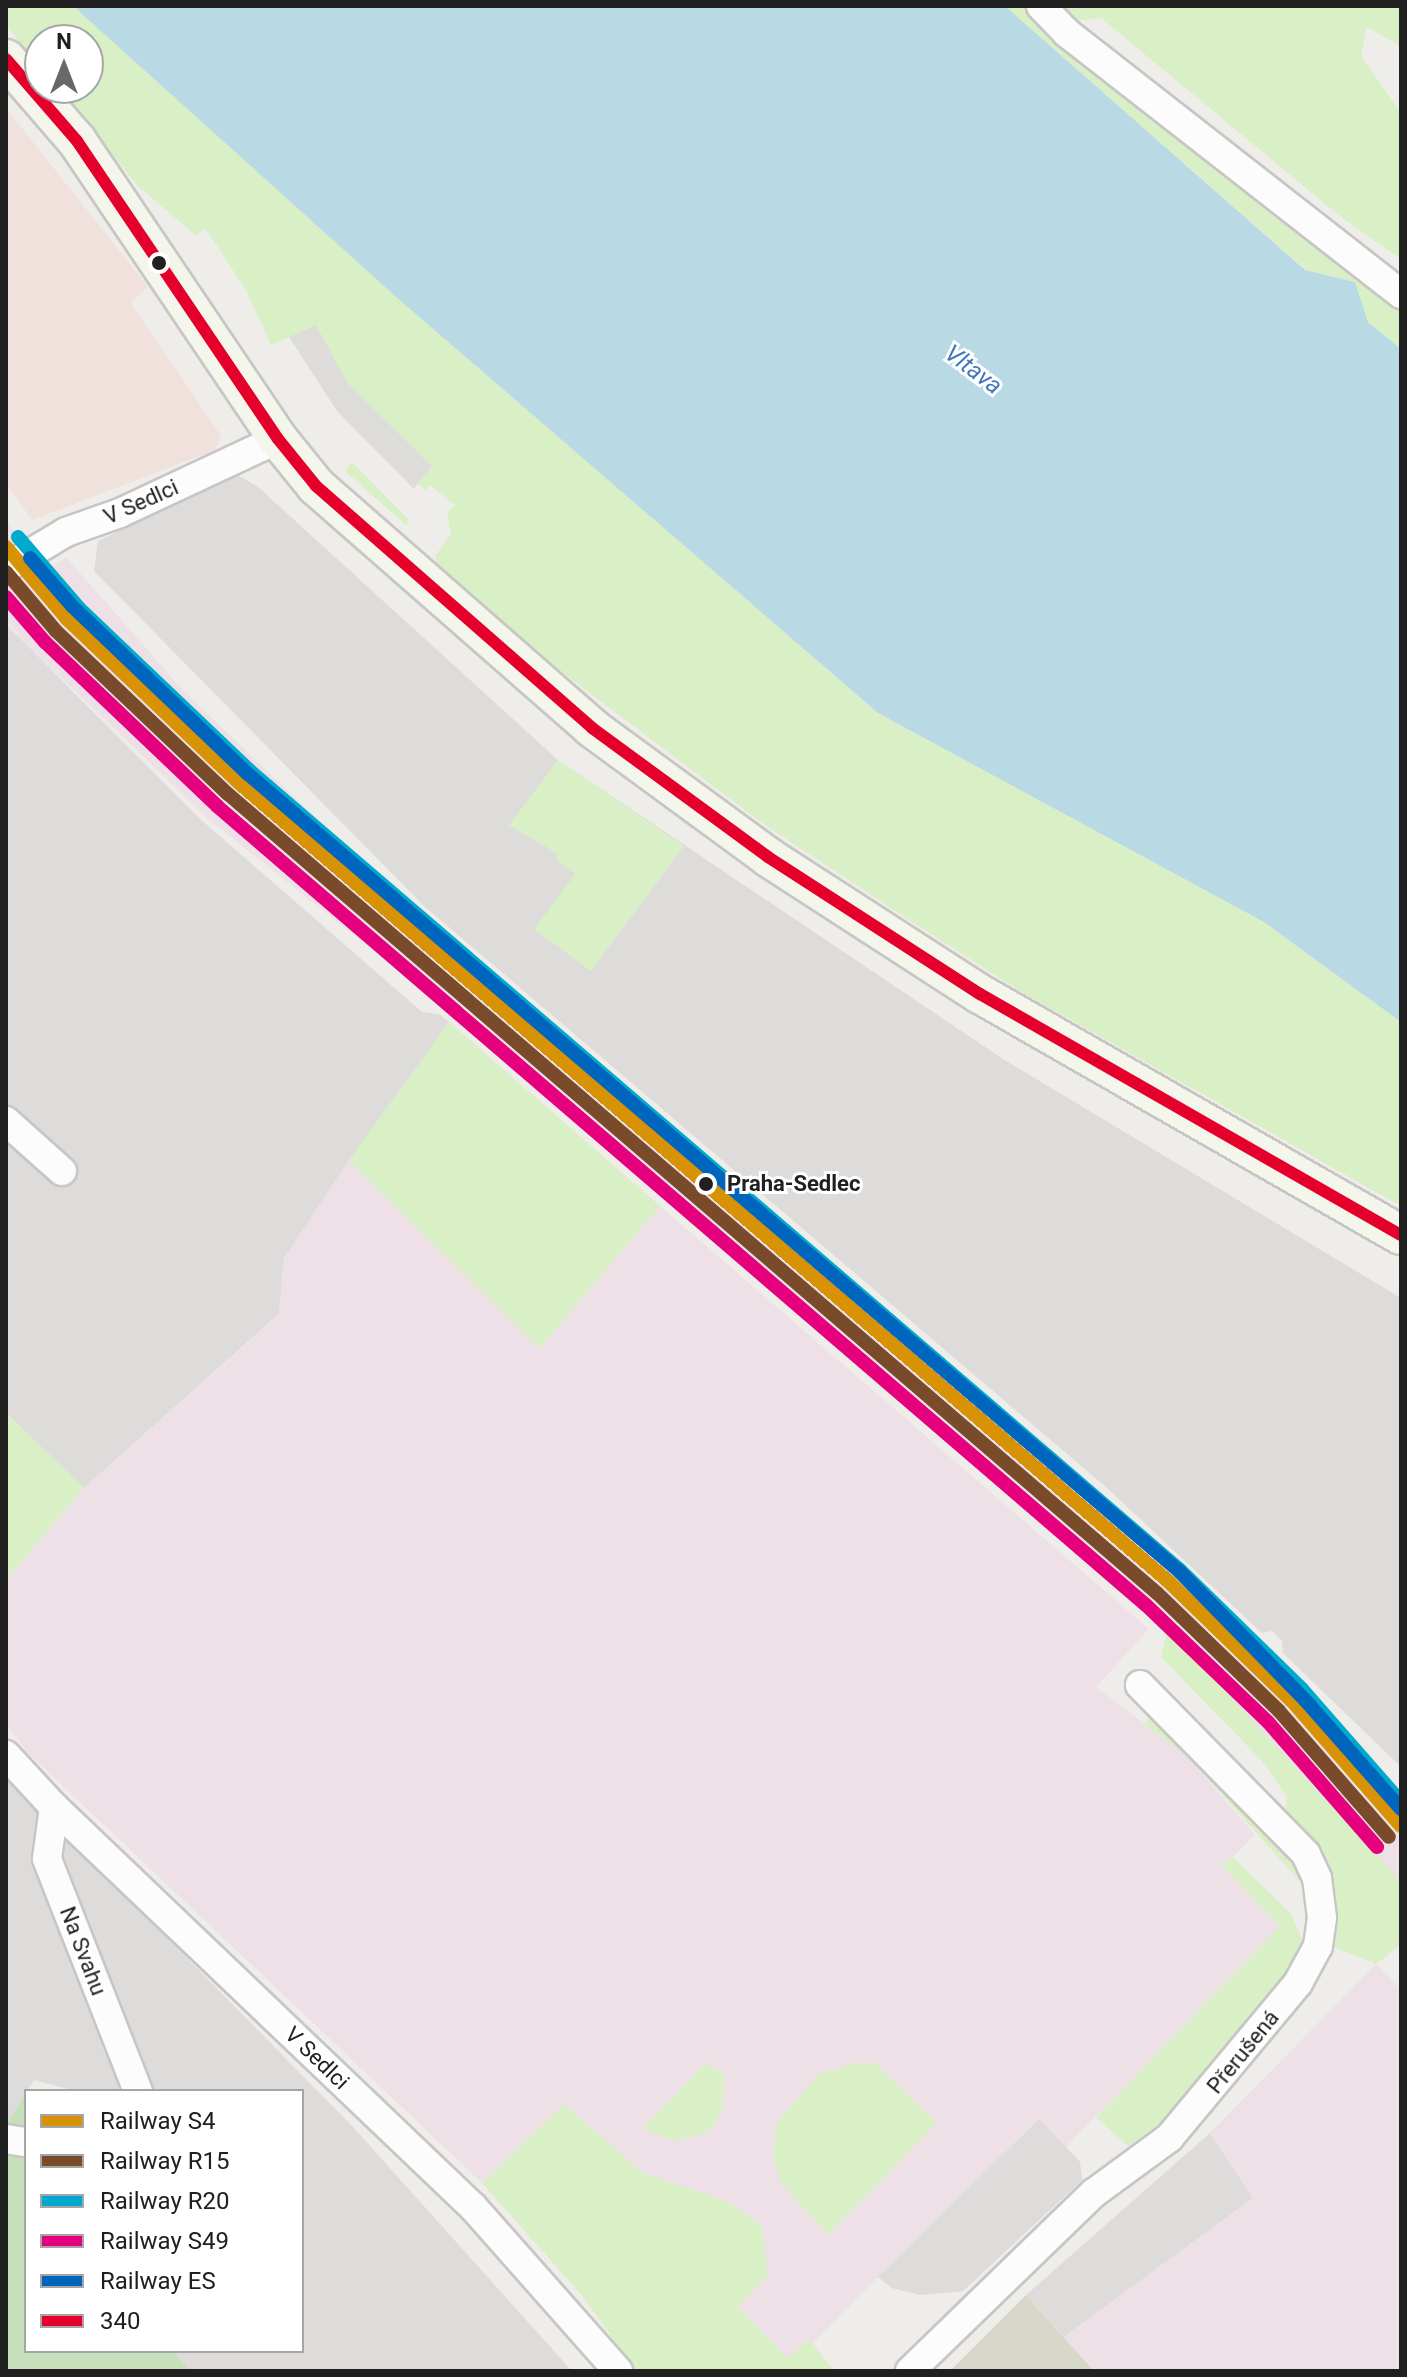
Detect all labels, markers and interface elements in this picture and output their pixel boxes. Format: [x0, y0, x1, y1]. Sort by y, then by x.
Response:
north arrow [24, 24, 104, 104]
text: N [56, 29, 72, 54]
unlabelled marker [151, 255, 167, 271]
water label: Vltava [939, 339, 1007, 401]
street label: V Sedlci [100, 474, 182, 530]
marker: Praha-Sedlec [692, 1170, 720, 1198]
place label: Praha-Sedlec [727, 1171, 860, 1197]
street label: Na Svahu [54, 1903, 112, 1999]
street label: Přerušená [1201, 2005, 1285, 2099]
street label: V Sedlci [279, 2021, 355, 2095]
legend [24, 2089, 304, 2353]
text: Railway S4 [100, 2107, 215, 2135]
text: Railway R15 [100, 2147, 230, 2175]
text: Railway R20 [100, 2187, 230, 2215]
text: Railway S49 [100, 2227, 229, 2255]
text: Railway ES [100, 2267, 216, 2295]
text: 340 [100, 2307, 140, 2335]

